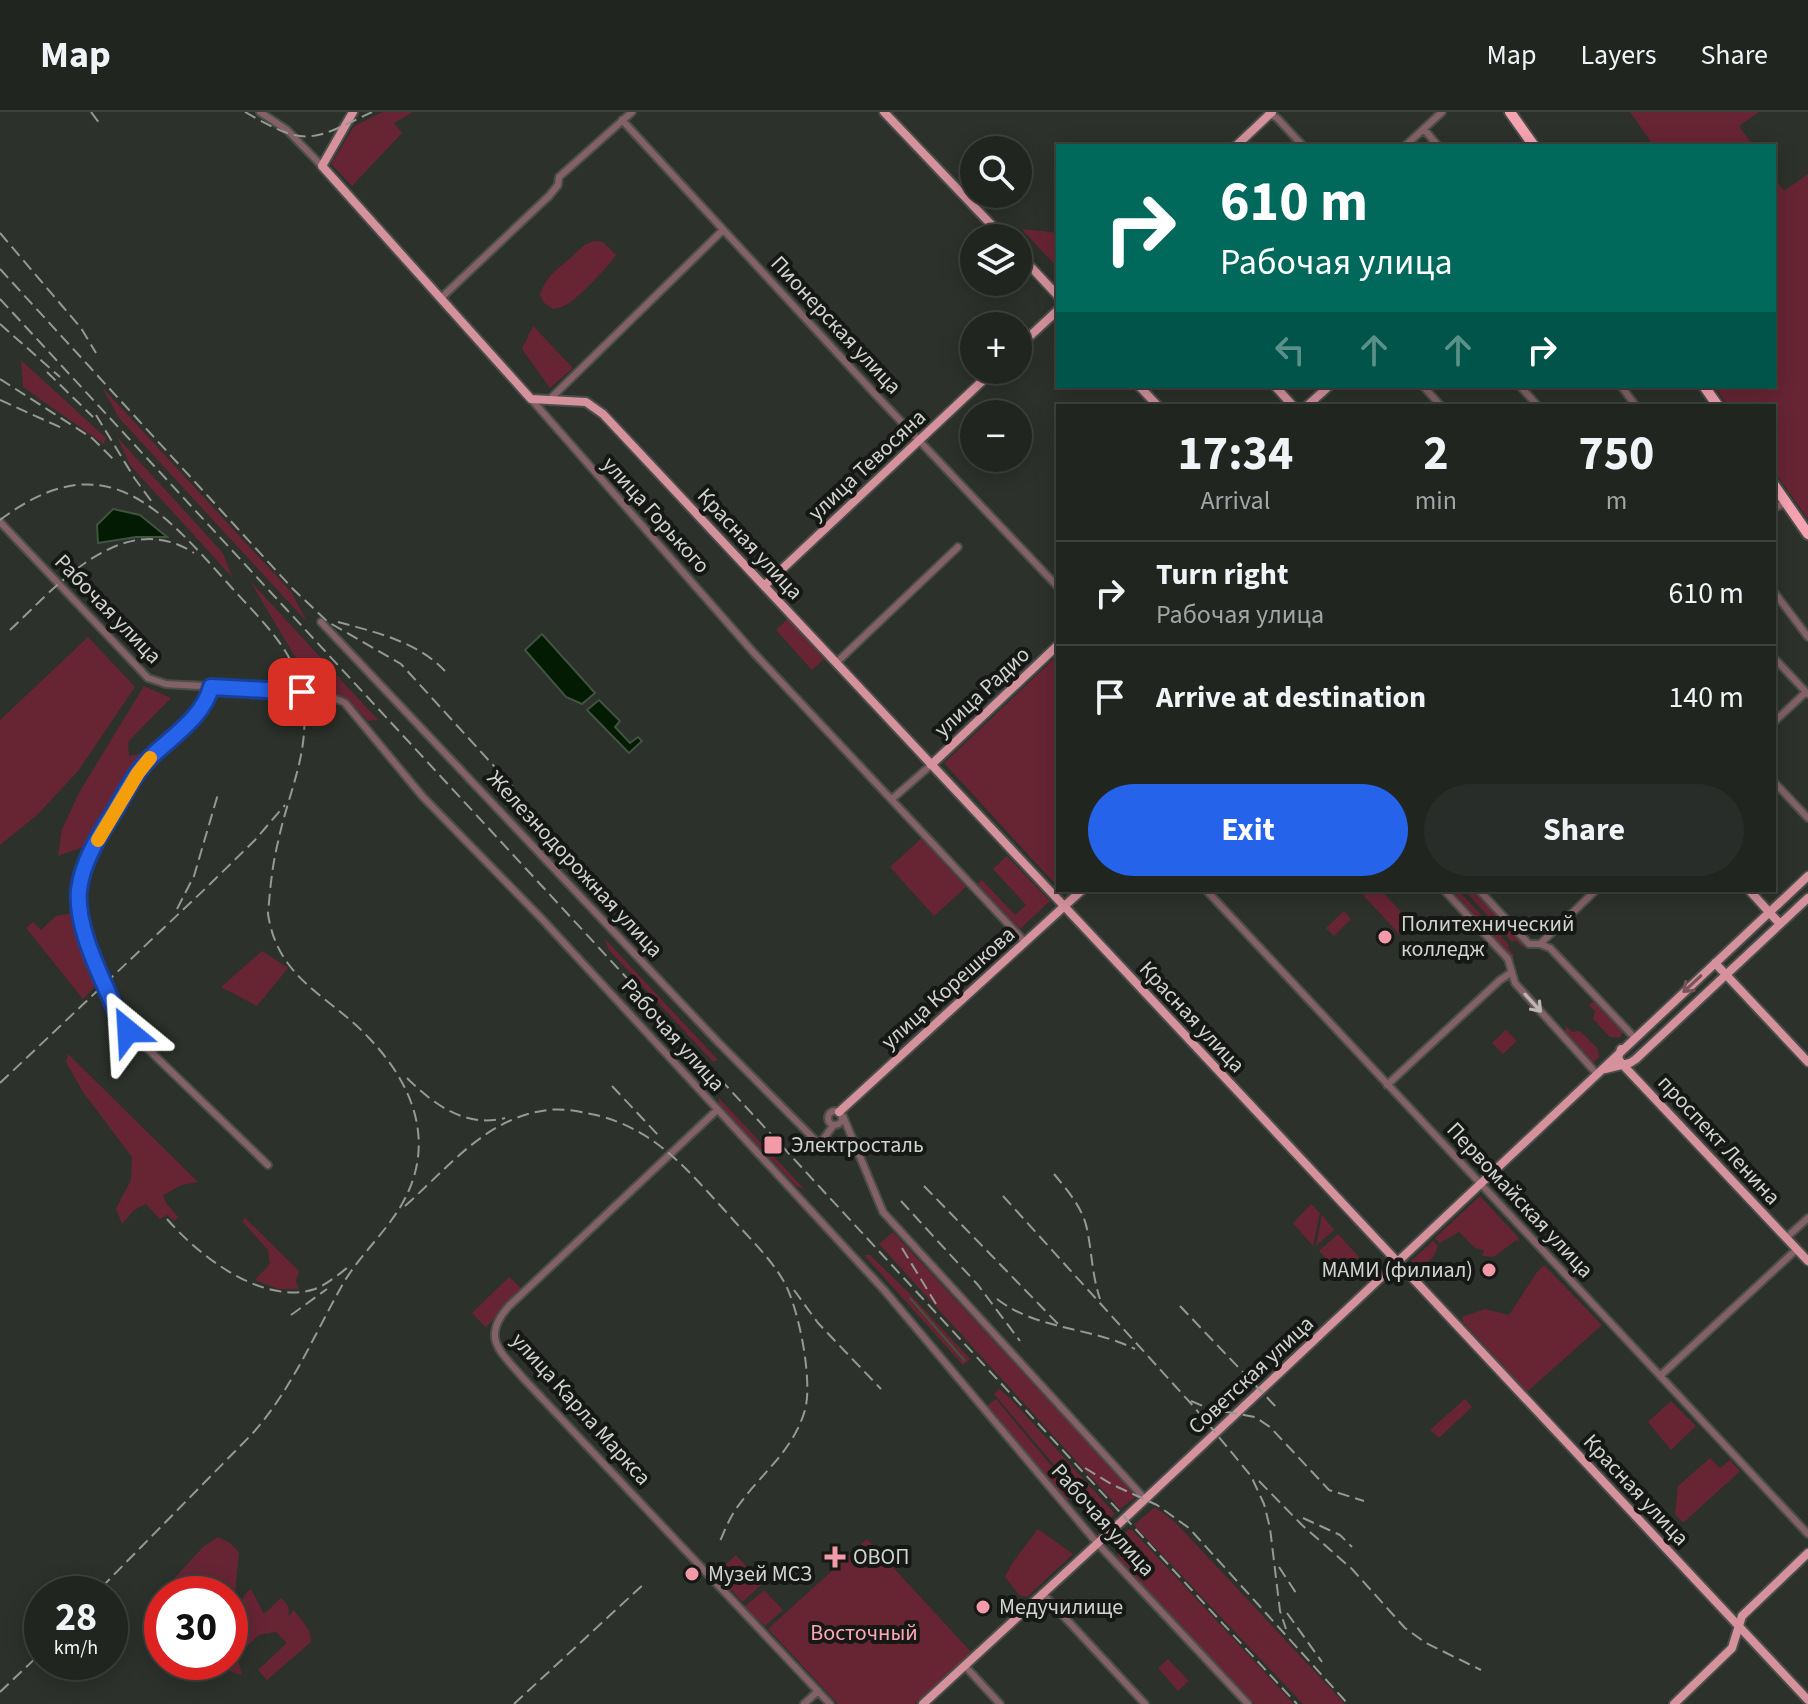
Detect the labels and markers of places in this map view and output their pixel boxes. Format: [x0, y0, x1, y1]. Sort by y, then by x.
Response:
pin [268, 658, 336, 726]
place label: Политехнический колледж [1401, 908, 1574, 965]
marker: Политехнический колледж [1376, 928, 1394, 946]
place label: Электросталь [791, 1129, 924, 1161]
marker: Электросталь [762, 1134, 784, 1156]
place label: МАМИ (филиал) [1321, 1254, 1473, 1286]
marker: МАМИ (филиал) [1480, 1261, 1498, 1279]
place label: ОВОП [853, 1541, 909, 1573]
marker: ОВОП [824, 1546, 846, 1568]
place label: Музей МСЗ [708, 1558, 812, 1590]
marker: Музей МСЗ [683, 1565, 701, 1583]
place label: Медучилище [999, 1591, 1123, 1623]
marker: Медучилище [974, 1598, 992, 1616]

